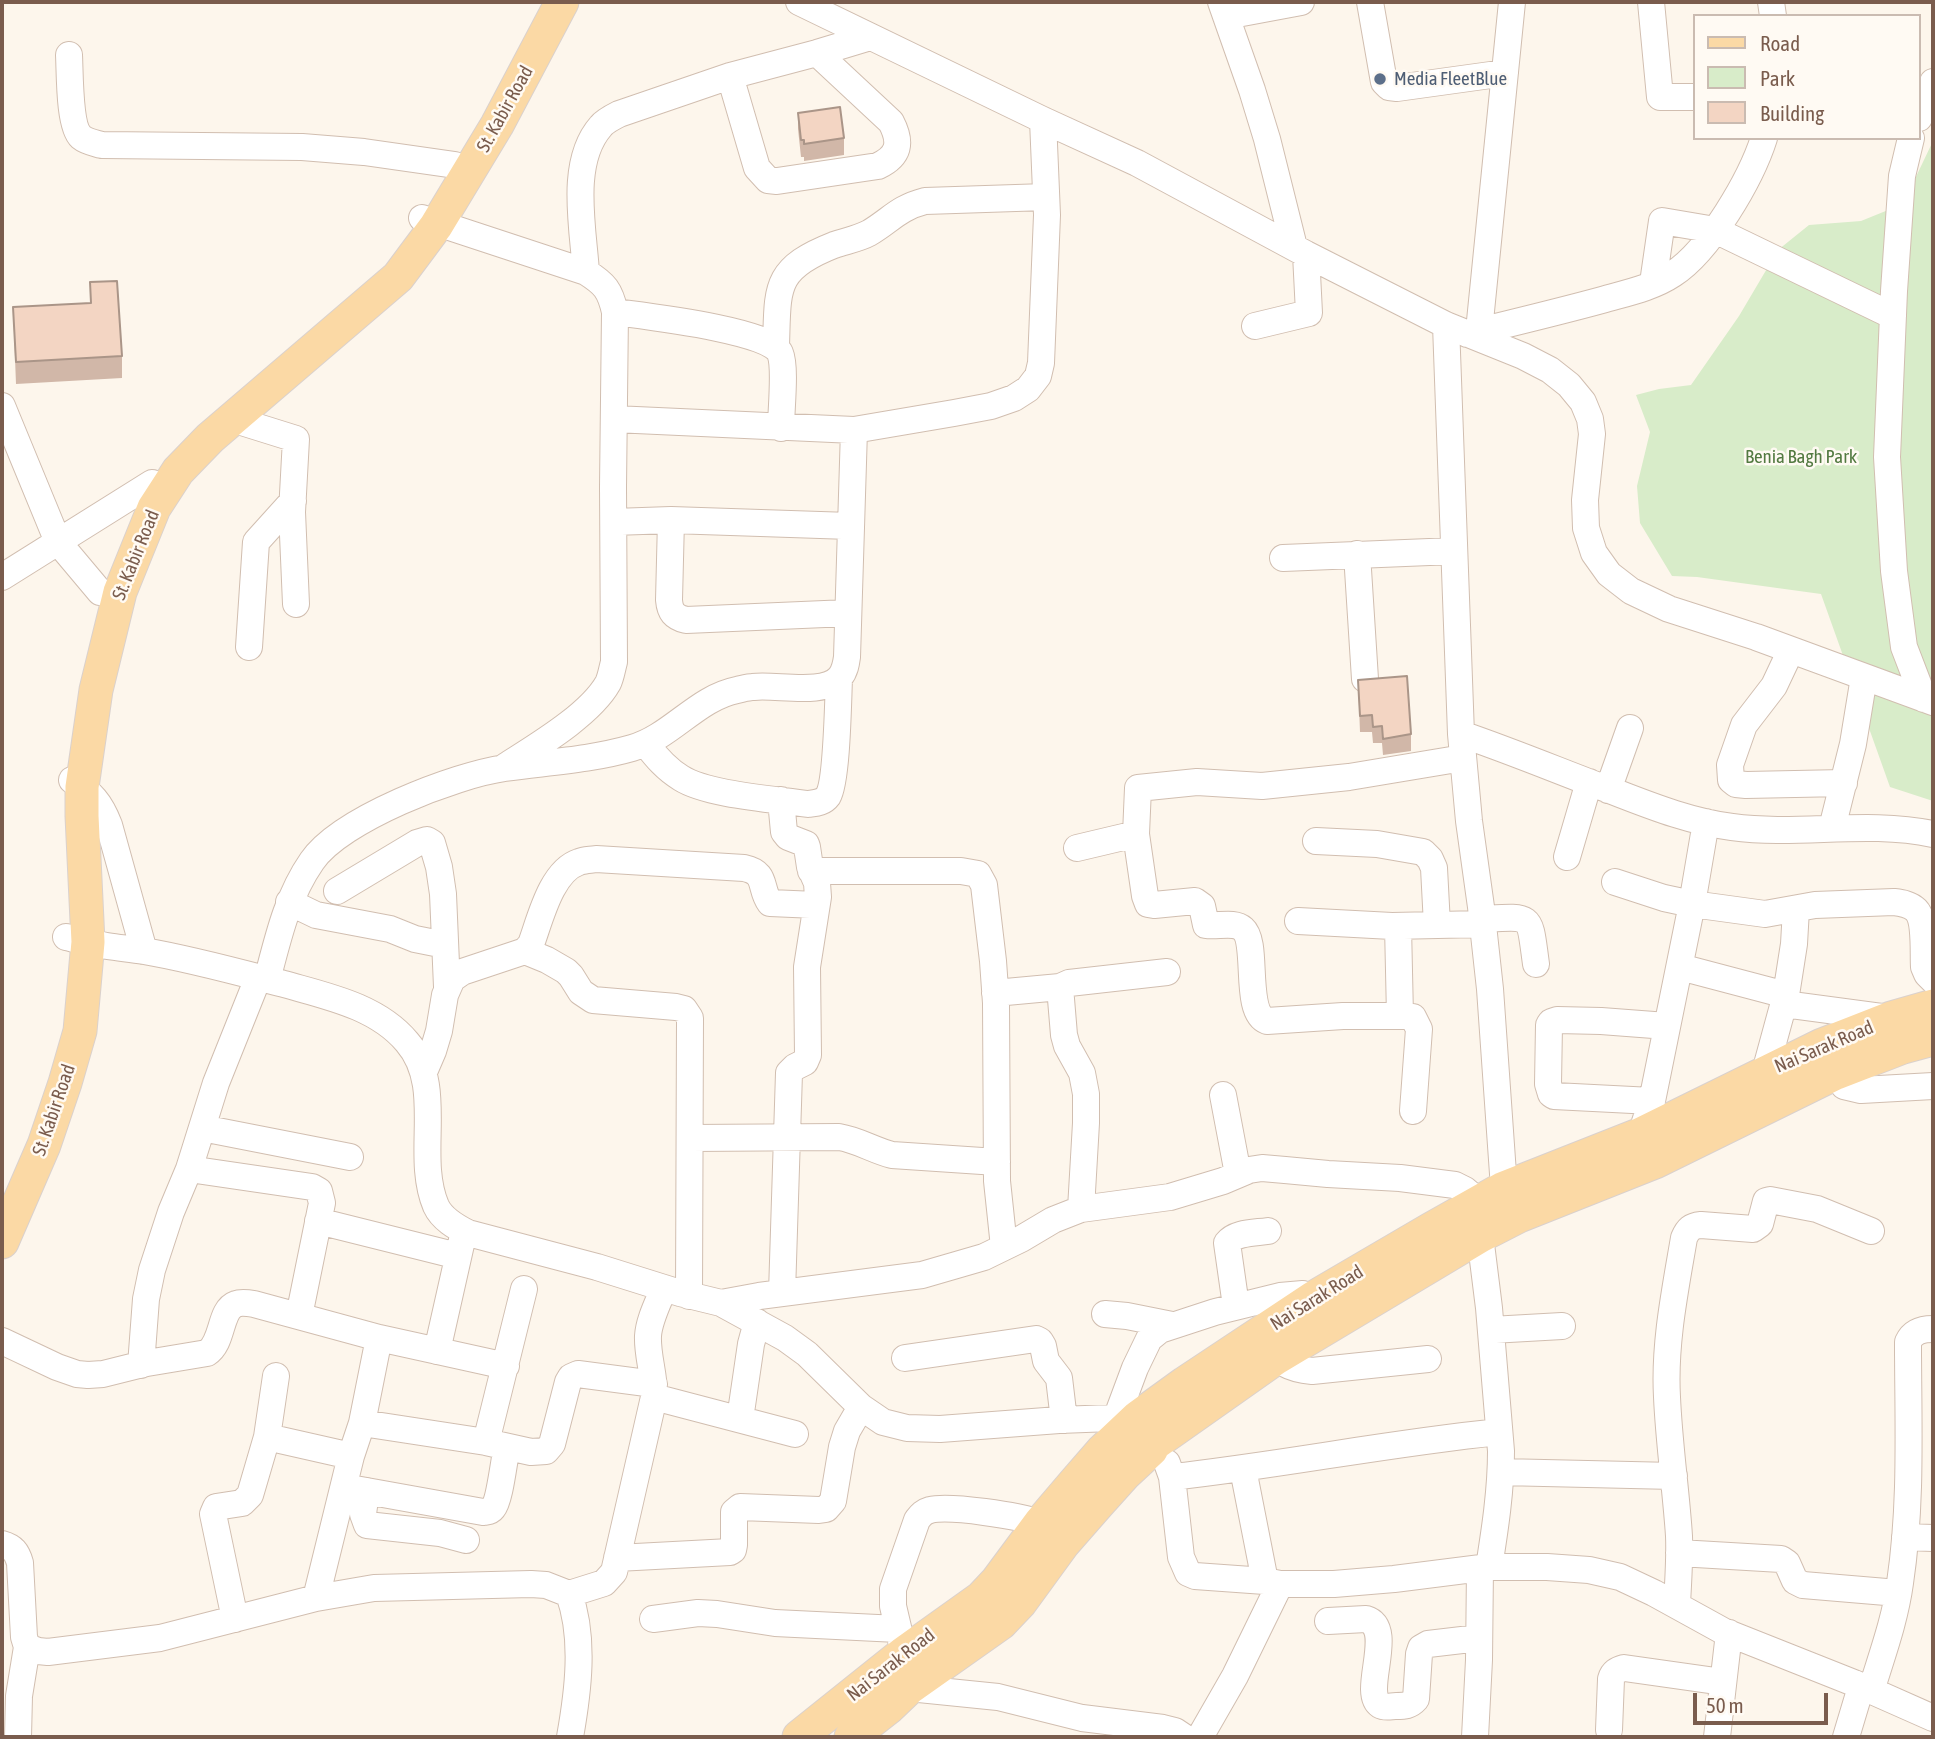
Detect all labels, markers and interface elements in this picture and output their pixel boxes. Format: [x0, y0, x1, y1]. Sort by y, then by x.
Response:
legend [1694, 14, 1921, 140]
text: Road [1760, 31, 1800, 55]
street label: St. Kabir Road [472, 62, 538, 156]
text: Park [1760, 66, 1795, 90]
place label: Media FleetBlue [1394, 68, 1507, 90]
marker: Media FleetBlue [1372, 71, 1388, 87]
text: Building [1760, 101, 1824, 125]
park label: Benia Bagh Park [1745, 446, 1857, 468]
street label: St. Kabir Road [108, 507, 164, 603]
street label: Nai Sarak Road [1771, 1016, 1877, 1078]
street label: St. Kabir Road [28, 1061, 80, 1159]
street label: Nai Sarak Road [1266, 1260, 1368, 1336]
street label: Nai Sarak Road [843, 1624, 939, 1706]
scale bar [1697, 1680, 1832, 1724]
text: 50 m [1706, 1693, 1744, 1717]

